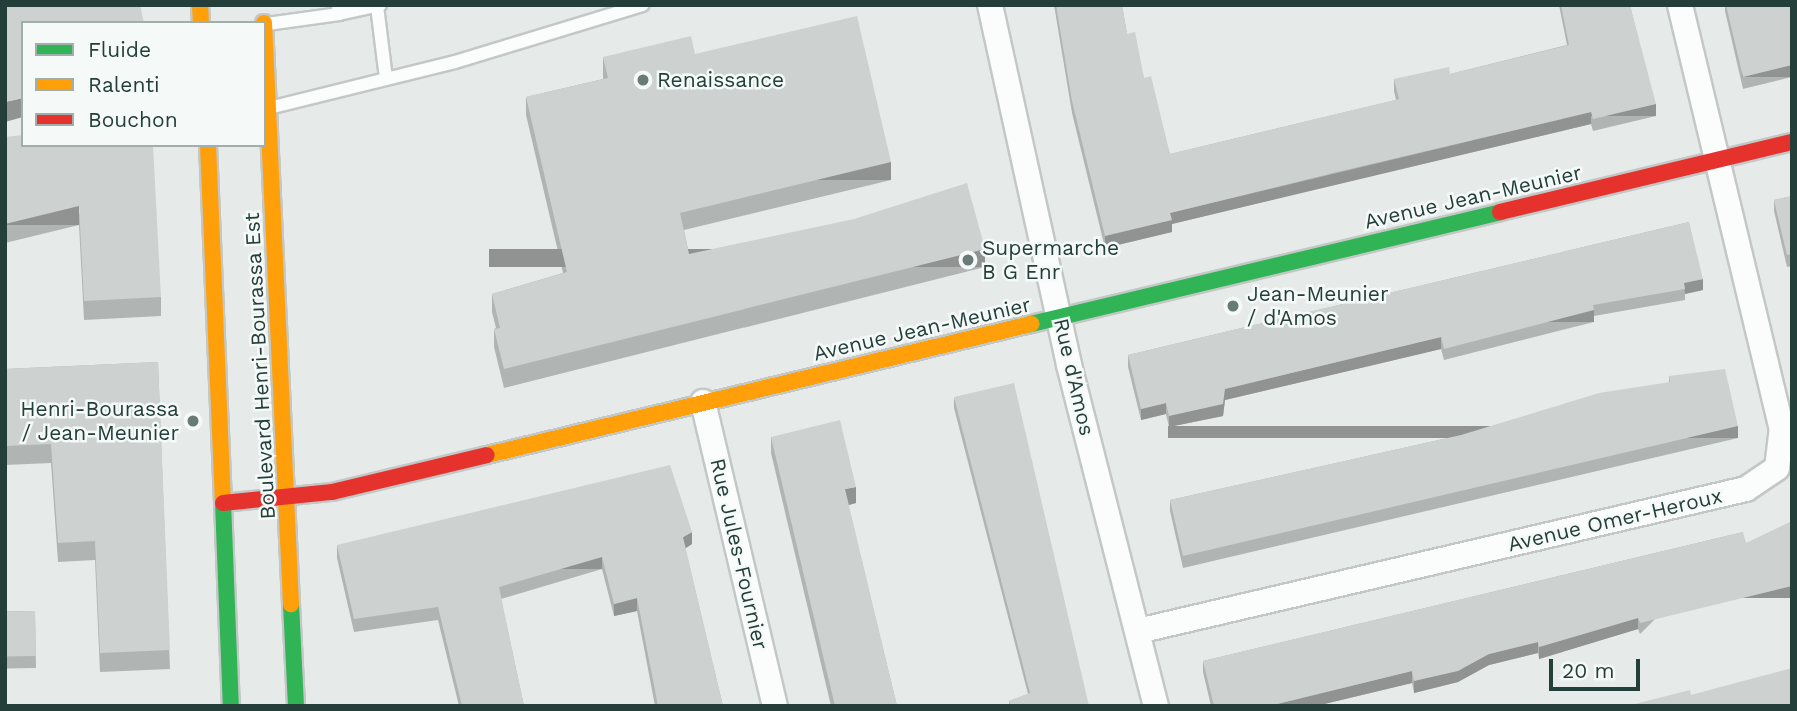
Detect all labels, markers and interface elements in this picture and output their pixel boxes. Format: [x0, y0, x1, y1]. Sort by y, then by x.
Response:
legend [21, 21, 266, 147]
text: Fluide [88, 37, 151, 62]
place label: Renaissance [657, 67, 784, 93]
text: Ralenti [88, 72, 160, 97]
marker: Renaissance [635, 72, 651, 88]
text: Bouchon [88, 107, 178, 132]
street label: Avenue Jean-Meunier [1362, 160, 1584, 234]
street label: Boulevard Henri-Bourassa Est [239, 212, 281, 520]
place label: Supermarche B G Enr [982, 235, 1119, 285]
marker: Supermarche B G Enr [960, 252, 976, 268]
place label: Jean-Meunier / d'Amos [1247, 281, 1389, 331]
street label: Avenue Jean-Meunier [811, 292, 1033, 366]
marker: Jean-Meunier / d'Amos [1225, 298, 1241, 314]
street label: Rue d'Amos [1048, 316, 1100, 438]
place label: Henri-Bourassa / Jean-Meunier [20, 396, 179, 446]
marker: Henri-Bourassa / Jean-Meunier [185, 413, 201, 429]
street label: Rue Jules-Fournier [705, 456, 773, 652]
street label: Avenue Omer-Heroux [1505, 483, 1725, 557]
scale bar [1552, 644, 1643, 688]
text: 20 m [1562, 658, 1614, 683]

